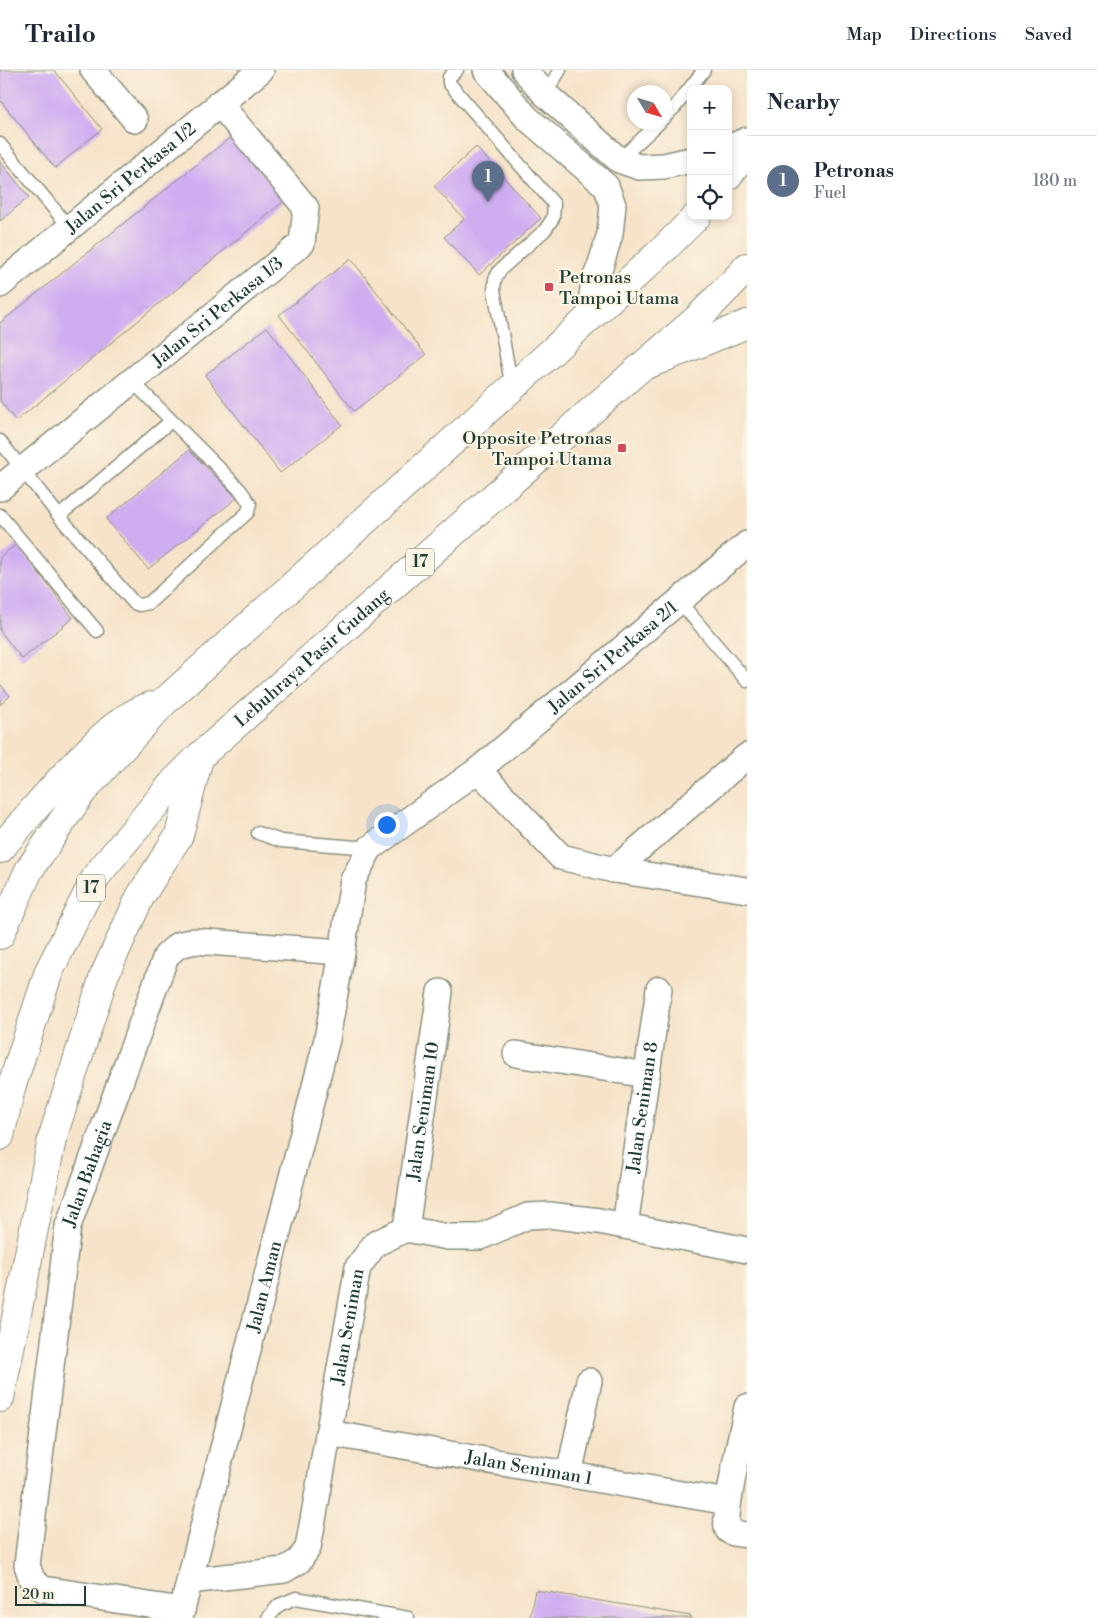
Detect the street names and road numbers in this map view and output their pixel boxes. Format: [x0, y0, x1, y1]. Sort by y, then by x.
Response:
street label: Jalan Sri Perkasa 1/2 [59, 117, 201, 239]
street label: Jalan Sri Perkasa 1/3 [146, 251, 288, 372]
road number: 17 [406, 548, 434, 576]
street label: Lebuhraya Pasir Gudang [229, 583, 395, 732]
street label: Jalan Sri Perkasa 2/1 [542, 595, 683, 719]
road number: 17 [77, 874, 105, 901]
street label: Jalan Seniman 10 [401, 1040, 444, 1183]
street label: Jalan Seniman 8 [621, 1040, 663, 1175]
street label: Jalan Bahagia [57, 1116, 117, 1231]
street label: Jalan Aman [241, 1238, 287, 1336]
street label: Jalan Seniman [326, 1266, 369, 1387]
street label: Jalan Seniman 1 [463, 1445, 595, 1490]

